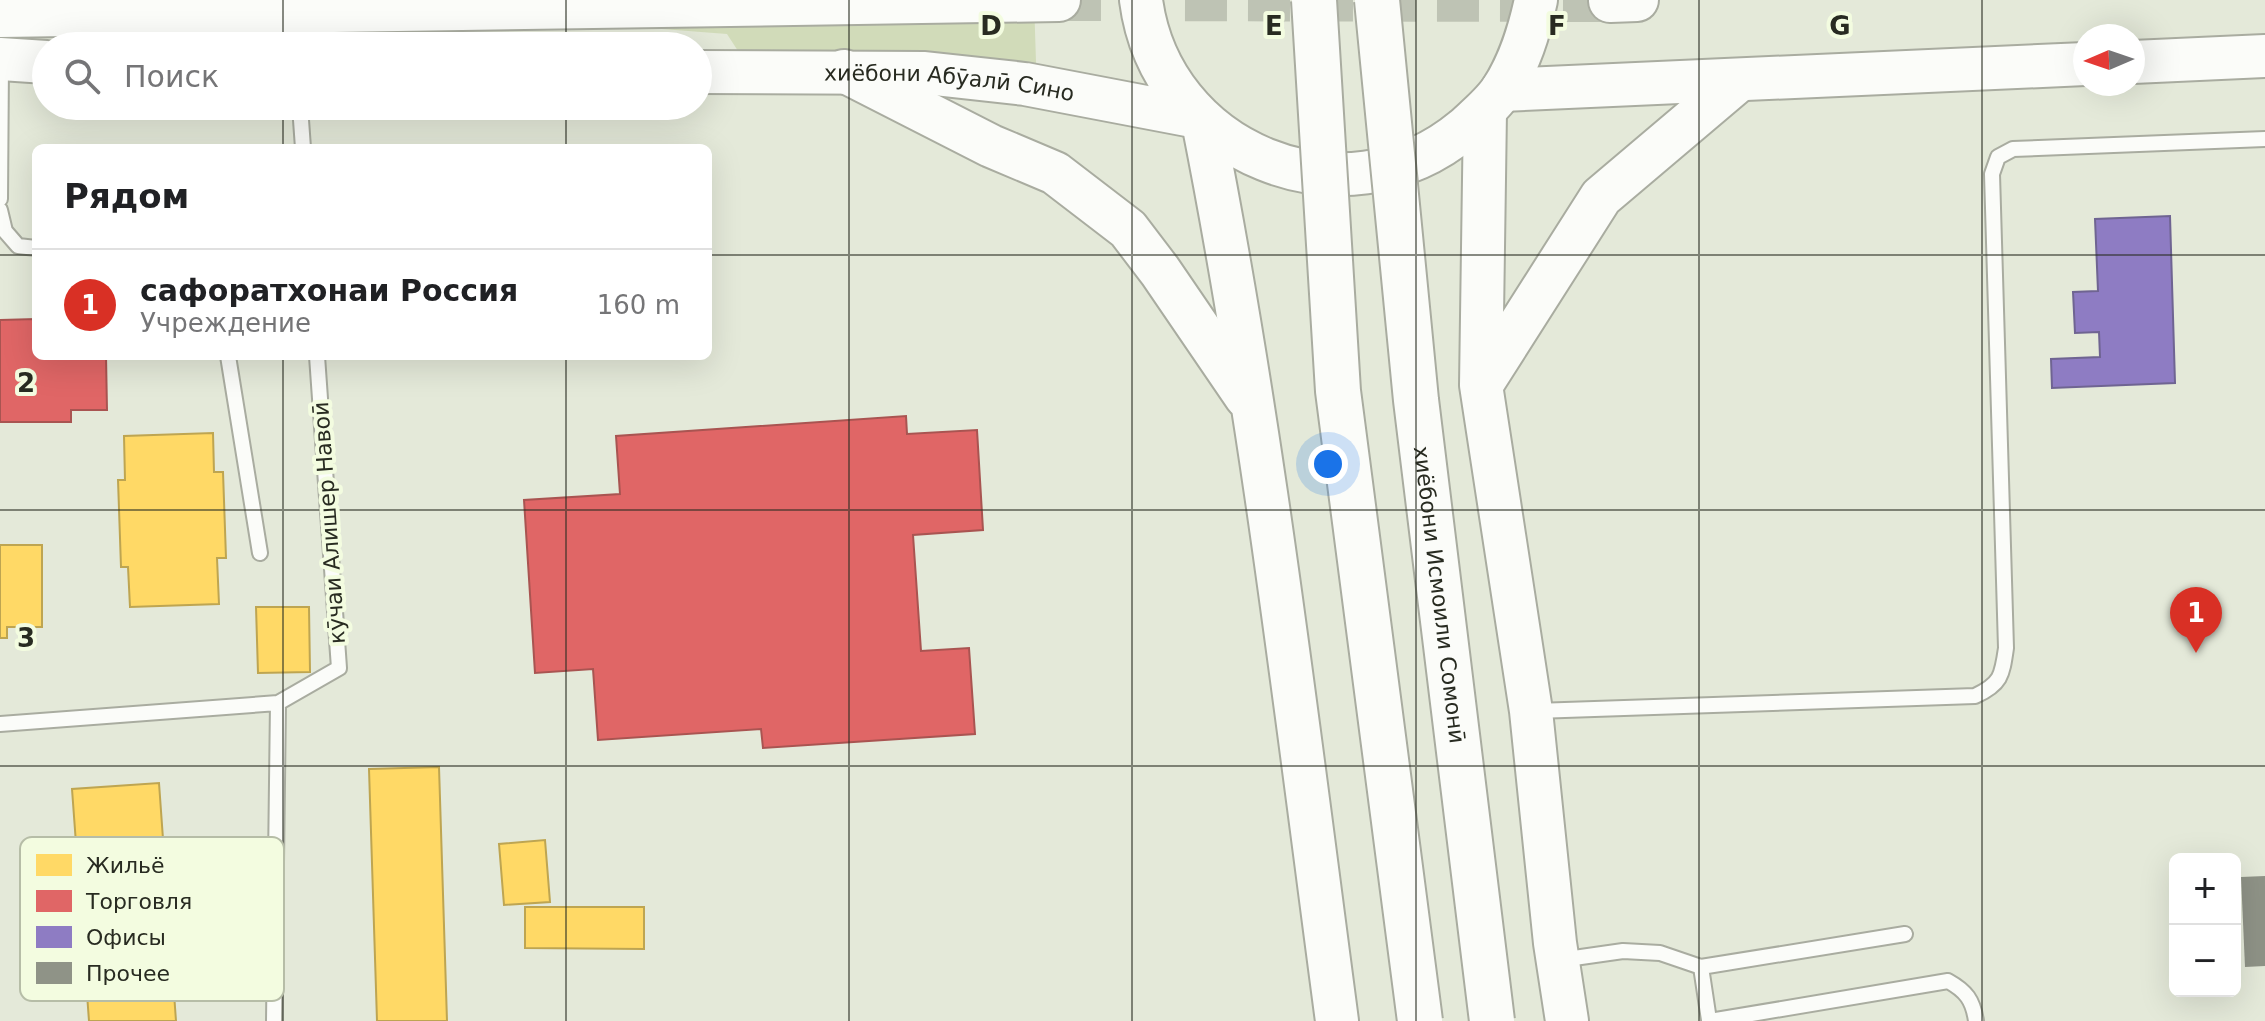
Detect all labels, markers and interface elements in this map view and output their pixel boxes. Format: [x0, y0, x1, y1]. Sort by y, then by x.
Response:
text: D [980, 11, 1002, 41]
text: E [1265, 11, 1283, 41]
text: F [1548, 11, 1566, 41]
text: G [1829, 11, 1851, 41]
north arrow [2073, 24, 2145, 96]
search box [32, 32, 712, 120]
icon: search [60, 54, 104, 98]
text: Поиск [124, 59, 219, 94]
street label: хиёбони Абӯалӣ Сино [824, 60, 1077, 106]
text: Рядом [64, 176, 189, 216]
text: сафоратхонаи Россия [140, 273, 518, 308]
text: 1 [81, 290, 99, 320]
text: 160 m [597, 290, 680, 320]
text: Учреждение [140, 308, 311, 338]
text: 2 [17, 368, 35, 398]
street label: кӯчаи Алишер Навоӣ [308, 401, 350, 645]
your location [1308, 444, 1348, 484]
street label: хиёбони Исмоили Сомонӣ [1409, 444, 1470, 745]
pin: 1 [2170, 587, 2222, 653]
text: 3 [17, 623, 35, 653]
legend [20, 837, 284, 1001]
text: Жильё [86, 853, 165, 878]
map controls [2169, 853, 2241, 997]
button: + [2169, 853, 2241, 925]
text: Торговля [85, 889, 192, 914]
text: Офисы [86, 925, 166, 950]
button: − [2169, 925, 2241, 997]
text: Прочее [86, 961, 170, 986]

